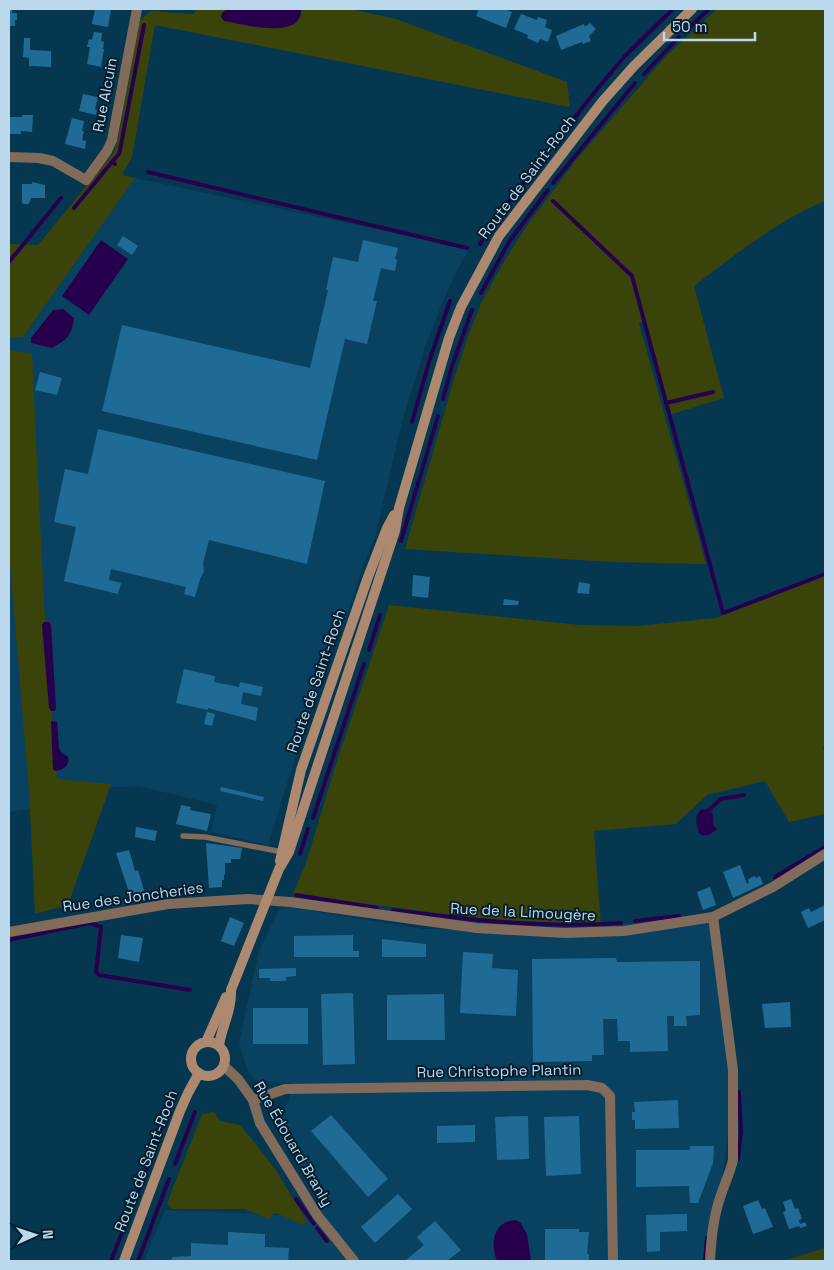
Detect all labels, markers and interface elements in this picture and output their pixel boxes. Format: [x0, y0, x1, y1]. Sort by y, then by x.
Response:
scale bar [664, 10, 755, 42]
text: 50 m [672, 17, 707, 36]
street label: Rue Alcuin [88, 56, 121, 134]
street label: Route de Saint-Roch [474, 111, 579, 243]
street label: Route de Saint-Roch [282, 607, 349, 755]
street label: Rue des Joncheries [61, 877, 205, 916]
street label: Rue de la Limougère [450, 898, 597, 925]
street label: Rue Christophe Plantin [416, 1060, 582, 1081]
street label: Rue Édouard Branly [250, 1078, 337, 1210]
street label: Route de Saint-Roch [110, 1087, 181, 1234]
north arrow [10, 1210, 60, 1260]
text: N [39, 1229, 57, 1239]

